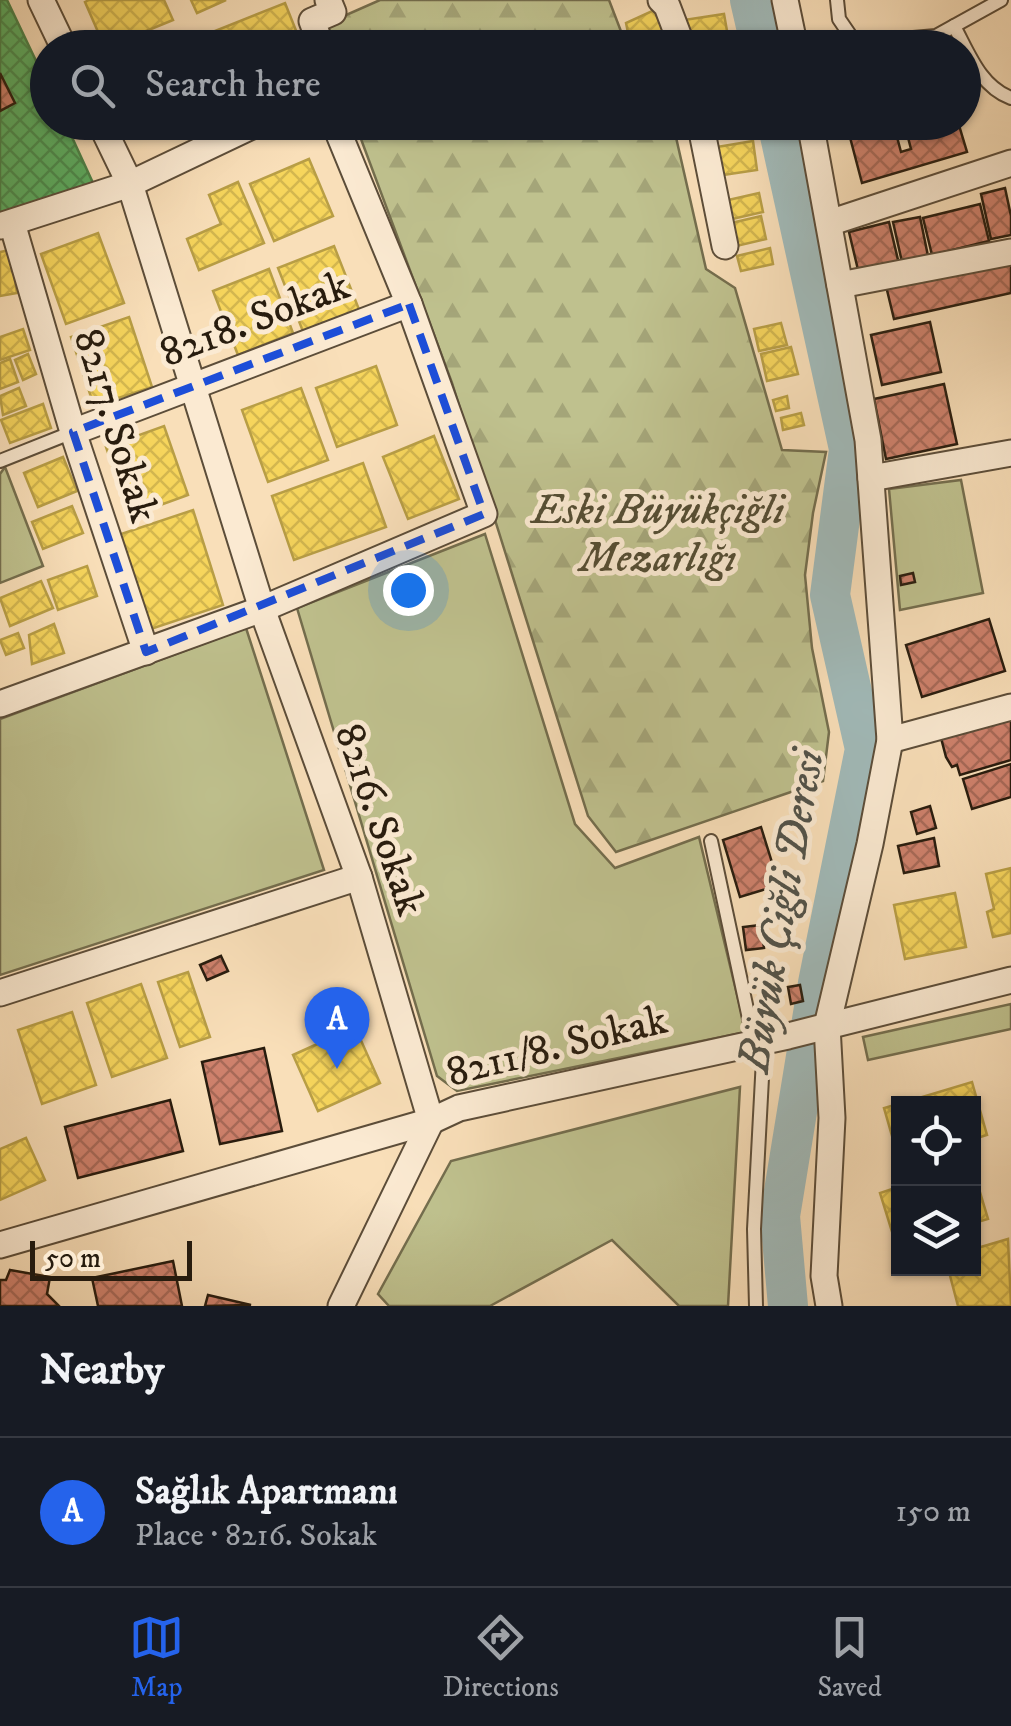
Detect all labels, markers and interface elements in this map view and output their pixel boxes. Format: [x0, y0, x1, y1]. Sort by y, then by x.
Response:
search box [30, 30, 981, 140]
icon: search [65, 58, 120, 113]
text: Search here [145, 61, 321, 109]
street label: 8218. Sokak [153, 260, 357, 380]
street label: 8217. Sokak [61, 323, 169, 529]
park label: Eski Büyükçiğli Mezarlığı [530, 485, 786, 585]
your location [383, 565, 434, 616]
street label: 8216. Sokak [322, 717, 436, 923]
water label: Büyük Çiğli Deresi [726, 743, 838, 1079]
pin: A [304, 986, 370, 1069]
street label: 8211/8. Sokak [441, 994, 673, 1100]
map controls [891, 1096, 981, 1276]
button: locate [891, 1096, 981, 1186]
button: layers [891, 1186, 981, 1276]
scale bar [30, 1236, 192, 1280]
text: 50 m [45, 1241, 101, 1276]
text: Nearby [40, 1345, 164, 1397]
text: Sağlık Apartmanı [135, 1468, 398, 1516]
text: A [62, 1492, 83, 1532]
text: 150 m [895, 1492, 971, 1532]
text: Place · 8216. Sokak [135, 1516, 377, 1556]
tab: Map [129, 1610, 184, 1705]
tab: Directions [443, 1610, 559, 1705]
tab: Saved [817, 1610, 882, 1705]

